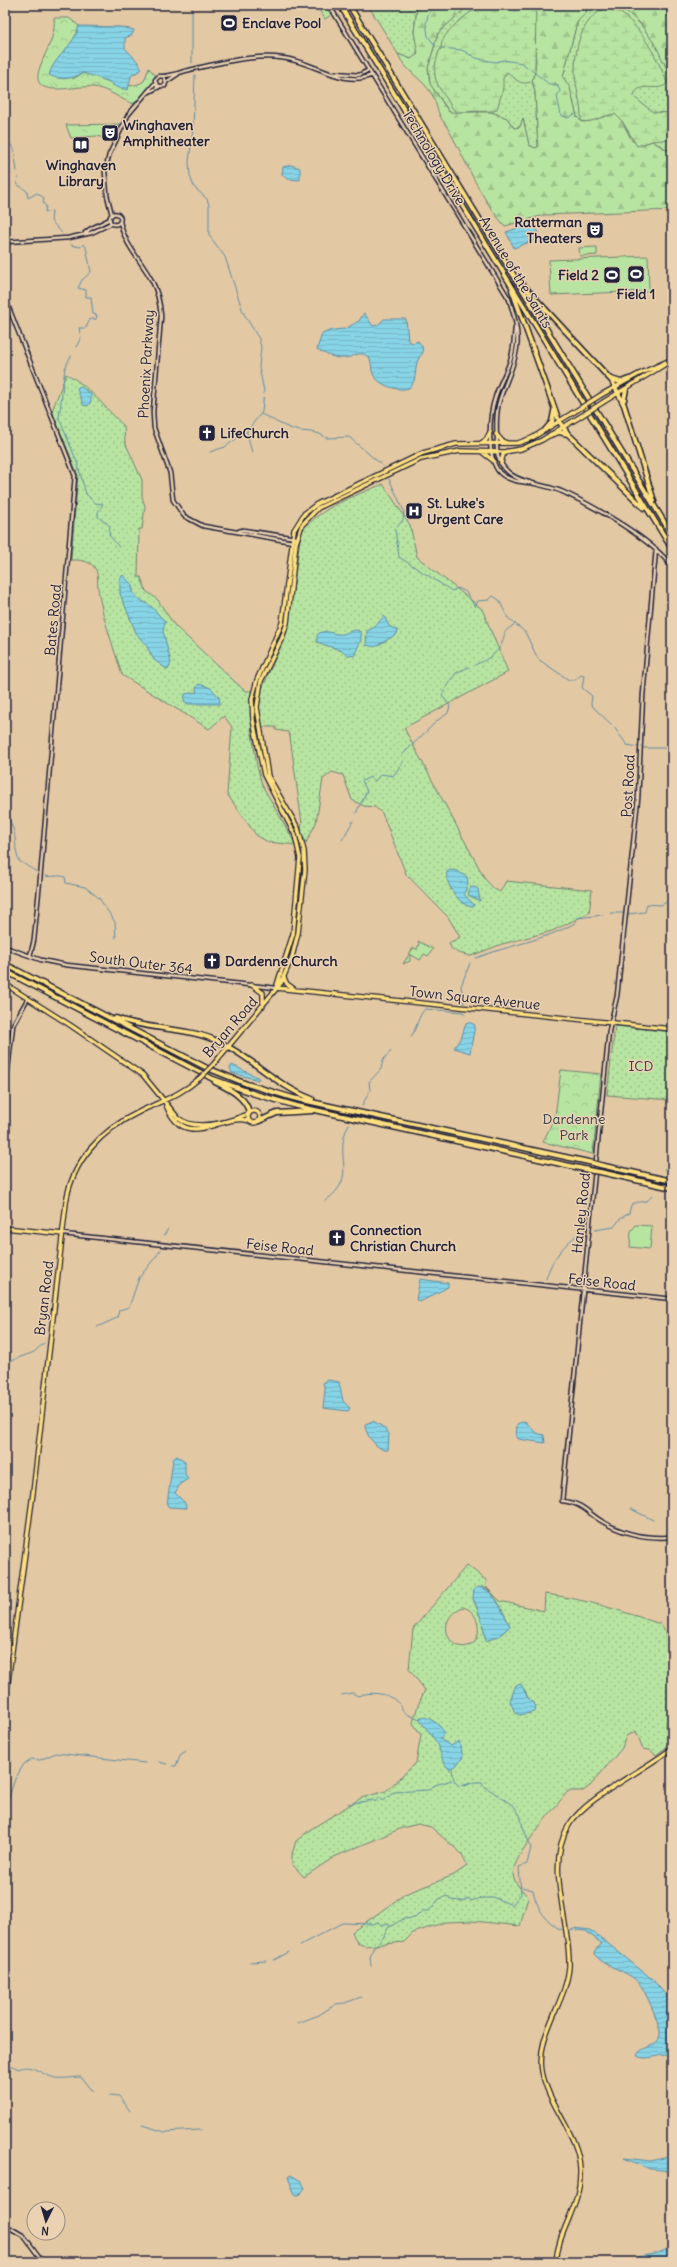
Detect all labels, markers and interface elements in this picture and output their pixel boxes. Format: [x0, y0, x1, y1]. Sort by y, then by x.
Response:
sports icon: Enclave Pool [219, 13, 239, 33]
place label: Enclave Pool [242, 14, 321, 32]
street label: Technology Drive [398, 106, 470, 208]
place label: Winghaven Amphitheater [123, 116, 210, 150]
theatre icon: Winghaven Amphitheater [100, 123, 120, 143]
library icon: Winghaven Library [71, 135, 91, 155]
place label: Winghaven Library [46, 156, 116, 190]
street label: Avenue of the Saints [475, 213, 557, 331]
place label: Ratterman Theaters [514, 213, 583, 247]
theatre icon: Ratterman Theaters [585, 220, 605, 240]
sports icon: Field 1 [626, 264, 646, 284]
sports icon: Field 2 [602, 265, 622, 285]
place label: Field 2 [558, 266, 599, 284]
place label: Field 1 [617, 285, 655, 303]
street label: Phoenix Parkway [134, 309, 158, 419]
church icon: LifeChurch [197, 423, 217, 443]
place label: LifeChurch [220, 424, 289, 442]
place label: St. Luke's Urgent Care [427, 494, 504, 528]
hospital icon: St. Luke's Urgent Care [404, 501, 424, 521]
street label: Bates Road [41, 583, 65, 657]
street label: Post Road [617, 754, 639, 818]
street label: South Outer 364 [88, 948, 194, 978]
church icon: Dardenne Church [202, 951, 222, 971]
place label: Dardenne Church [225, 952, 337, 970]
street label: Town Square Avenue [409, 982, 541, 1014]
street label: Bryan Road [199, 993, 261, 1061]
park label: ICD [628, 1057, 654, 1075]
park label: Dardenne Park [543, 1110, 605, 1144]
street label: Hanley Road [568, 1172, 594, 1254]
place label: Connection Christian Church [350, 1221, 456, 1255]
church icon: Connection Christian Church [327, 1228, 347, 1248]
street label: Feise Road [245, 1234, 315, 1260]
street label: Bryan Road [30, 1260, 58, 1336]
street label: Feise Road [567, 1269, 637, 1295]
north arrow [26, 2201, 66, 2241]
text: N [41, 2224, 50, 2238]

